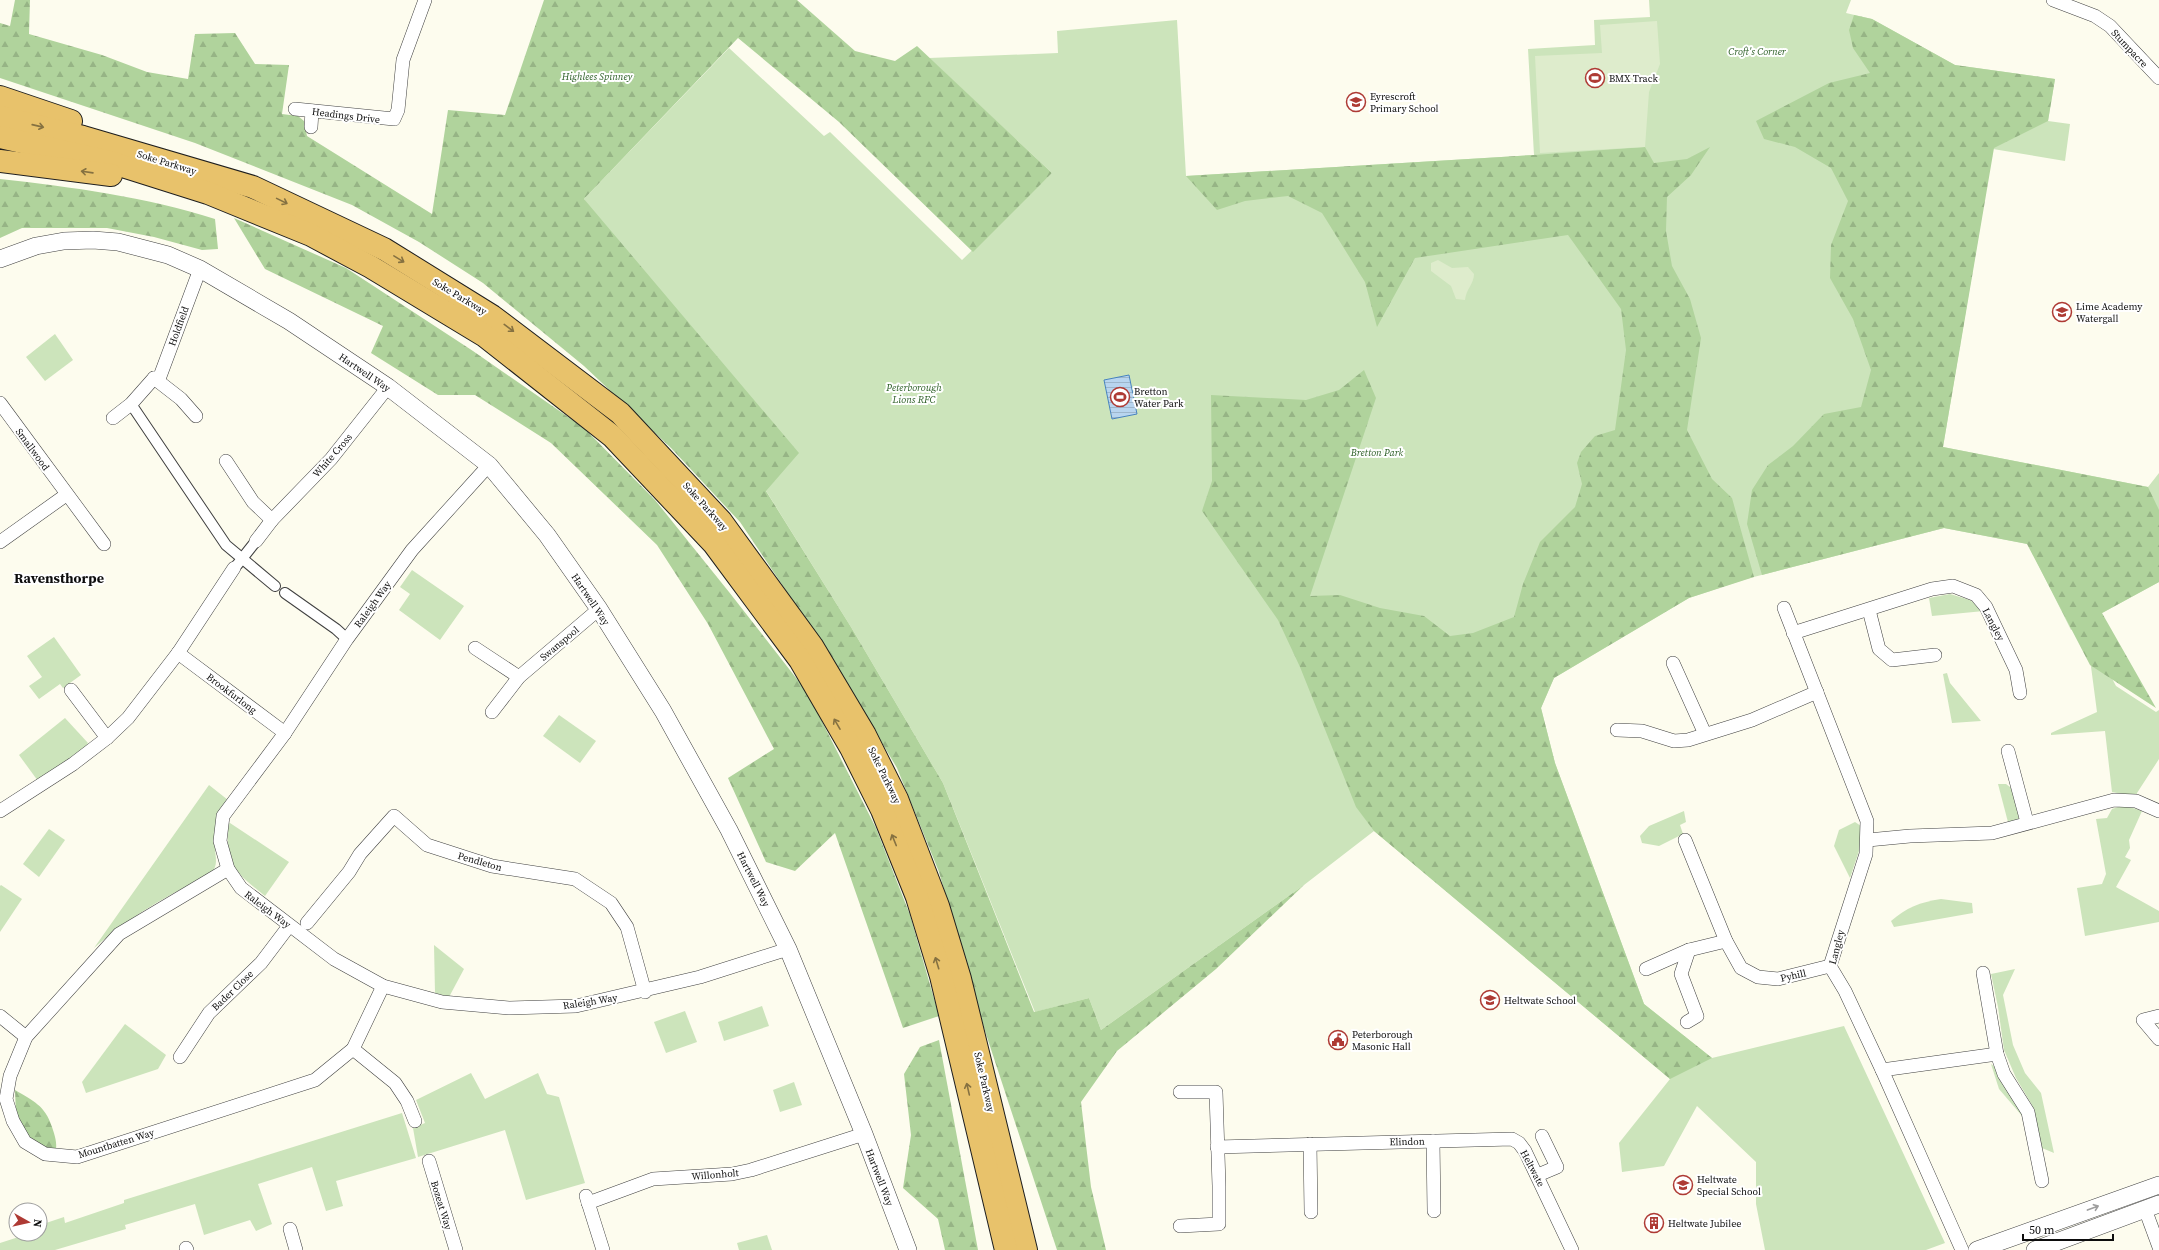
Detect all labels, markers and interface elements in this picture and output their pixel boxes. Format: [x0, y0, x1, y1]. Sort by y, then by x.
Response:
street label: Stumpacre [2109, 26, 2151, 70]
park label: Croft's Corner [1728, 45, 1787, 58]
sports icon: BMX Track [1584, 67, 1606, 89]
park label: Highlees Spinney [561, 70, 633, 83]
place label: BMX Track [1609, 72, 1658, 85]
place label: Eyrescroft Primary School [1370, 90, 1439, 115]
school or university icon: Eyrescroft Primary School [1345, 91, 1367, 113]
street label: Headings Drive [311, 105, 381, 126]
one-way arrow [31, 123, 44, 131]
street label: Soke Parkway [136, 147, 199, 178]
one-way arrow [81, 168, 94, 176]
one-way arrow [276, 198, 288, 205]
one-way arrow [393, 255, 405, 263]
street label: Soke Parkway [430, 275, 490, 318]
place label: Lime Academy Watergall [2076, 300, 2143, 325]
school or university icon: Lime Academy Watergall [2051, 301, 2073, 323]
street label: Holdfield [165, 304, 192, 348]
one-way arrow [503, 324, 514, 332]
street label: Hartwell Way [336, 350, 394, 395]
park label: Peterborough Lions RFC [885, 381, 942, 406]
place label: Bretton Water Park [1134, 385, 1184, 410]
sports icon: Bretton Water Park [1109, 386, 1131, 408]
street label: Smallwood [13, 426, 52, 473]
street label: White Cross [310, 431, 355, 480]
park label: Bretton Park [1350, 446, 1403, 459]
street label: Soke Parkway [680, 479, 732, 534]
district label: Ravensthorpe [14, 568, 104, 588]
street label: Hartwell Way [568, 571, 613, 628]
street label: Raleigh Way [351, 578, 394, 630]
street label: Langley [1980, 606, 2008, 644]
street label: Swanspool [537, 623, 582, 664]
street label: Brookfurlong [204, 670, 260, 717]
one-way arrow [832, 718, 840, 730]
street label: Soke Parkway [865, 745, 904, 806]
one-way arrow [890, 835, 897, 847]
street label: Pendleton [456, 849, 503, 874]
street label: Hartwell Way [734, 850, 773, 910]
street label: Raleigh Way [242, 888, 294, 932]
street label: Langley [1826, 928, 1847, 966]
one-way arrow [933, 956, 940, 969]
street label: Pyhill [1779, 966, 1807, 985]
street label: Bader Close [209, 967, 256, 1013]
school or university icon: Heltwate School [1479, 989, 1501, 1011]
street label: Raleigh Way [562, 991, 619, 1012]
place label: Heltwate School [1504, 994, 1576, 1007]
place label: Peterborough Masonic Hall [1352, 1028, 1413, 1053]
public building icon: Peterborough Masonic Hall [1327, 1029, 1349, 1051]
street label: Soke Parkway [971, 1051, 998, 1114]
one-way arrow [964, 1083, 971, 1096]
street label: Mountbatten Way [76, 1125, 157, 1161]
street label: Elindon [1389, 1135, 1425, 1148]
street label: Hartwell Way [863, 1147, 897, 1208]
street label: Heltwate [1517, 1148, 1548, 1189]
street label: Willonholt [691, 1166, 740, 1183]
place label: Heltwate Special School [1697, 1173, 1761, 1198]
school or university icon: Heltwate Special School [1672, 1174, 1694, 1196]
street label: Bozeat Way [428, 1179, 455, 1232]
north arrow [8, 1202, 48, 1242]
one-way arrow [2086, 1204, 2098, 1212]
building icon: Heltwate Jubilee [1643, 1212, 1665, 1234]
scale bar [2023, 1216, 2113, 1242]
place label: Heltwate Jubilee [1668, 1217, 1741, 1230]
text: N [29, 1218, 45, 1228]
text: 50 m [2029, 1222, 2055, 1238]

